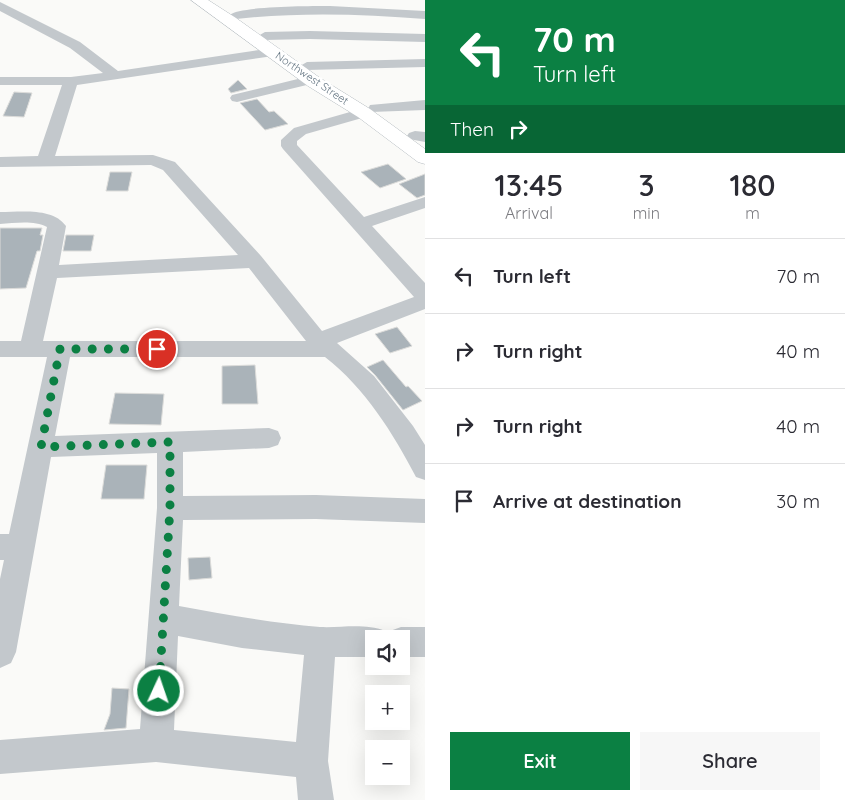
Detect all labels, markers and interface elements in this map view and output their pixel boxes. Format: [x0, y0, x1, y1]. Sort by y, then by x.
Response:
text: 70 m [533, 17, 616, 61]
icon: left [450, 20, 515, 85]
street label: Northwest Street [273, 48, 351, 108]
text: Turn left [533, 60, 616, 88]
icon: right [504, 115, 532, 143]
text: Then [450, 117, 494, 141]
text: 13:45 [494, 166, 563, 204]
text: 3 [638, 166, 654, 204]
text: 180 [729, 166, 776, 204]
text: Arrival [505, 203, 553, 223]
text: min [633, 203, 660, 223]
text: m [745, 203, 760, 223]
icon: left [450, 262, 478, 290]
text: Turn left [493, 264, 571, 288]
text: 70 m [776, 264, 820, 288]
pin [136, 328, 178, 370]
icon: arrive [143, 335, 171, 363]
icon: right [450, 337, 478, 365]
text: Turn right [493, 339, 582, 363]
text: 40 m [776, 339, 820, 363]
icon: right [450, 412, 478, 440]
text: Turn right [493, 414, 582, 438]
text: 40 m [776, 414, 820, 438]
icon: arrive [450, 487, 478, 515]
text: Arrive at destination [493, 489, 682, 513]
text: 30 m [776, 489, 820, 513]
map controls [365, 630, 410, 785]
button: sound [365, 630, 410, 675]
position arrow [132, 664, 184, 716]
button: + [365, 685, 410, 730]
button: Exit [450, 732, 630, 790]
button: Share [640, 732, 820, 790]
button: − [365, 740, 410, 785]

